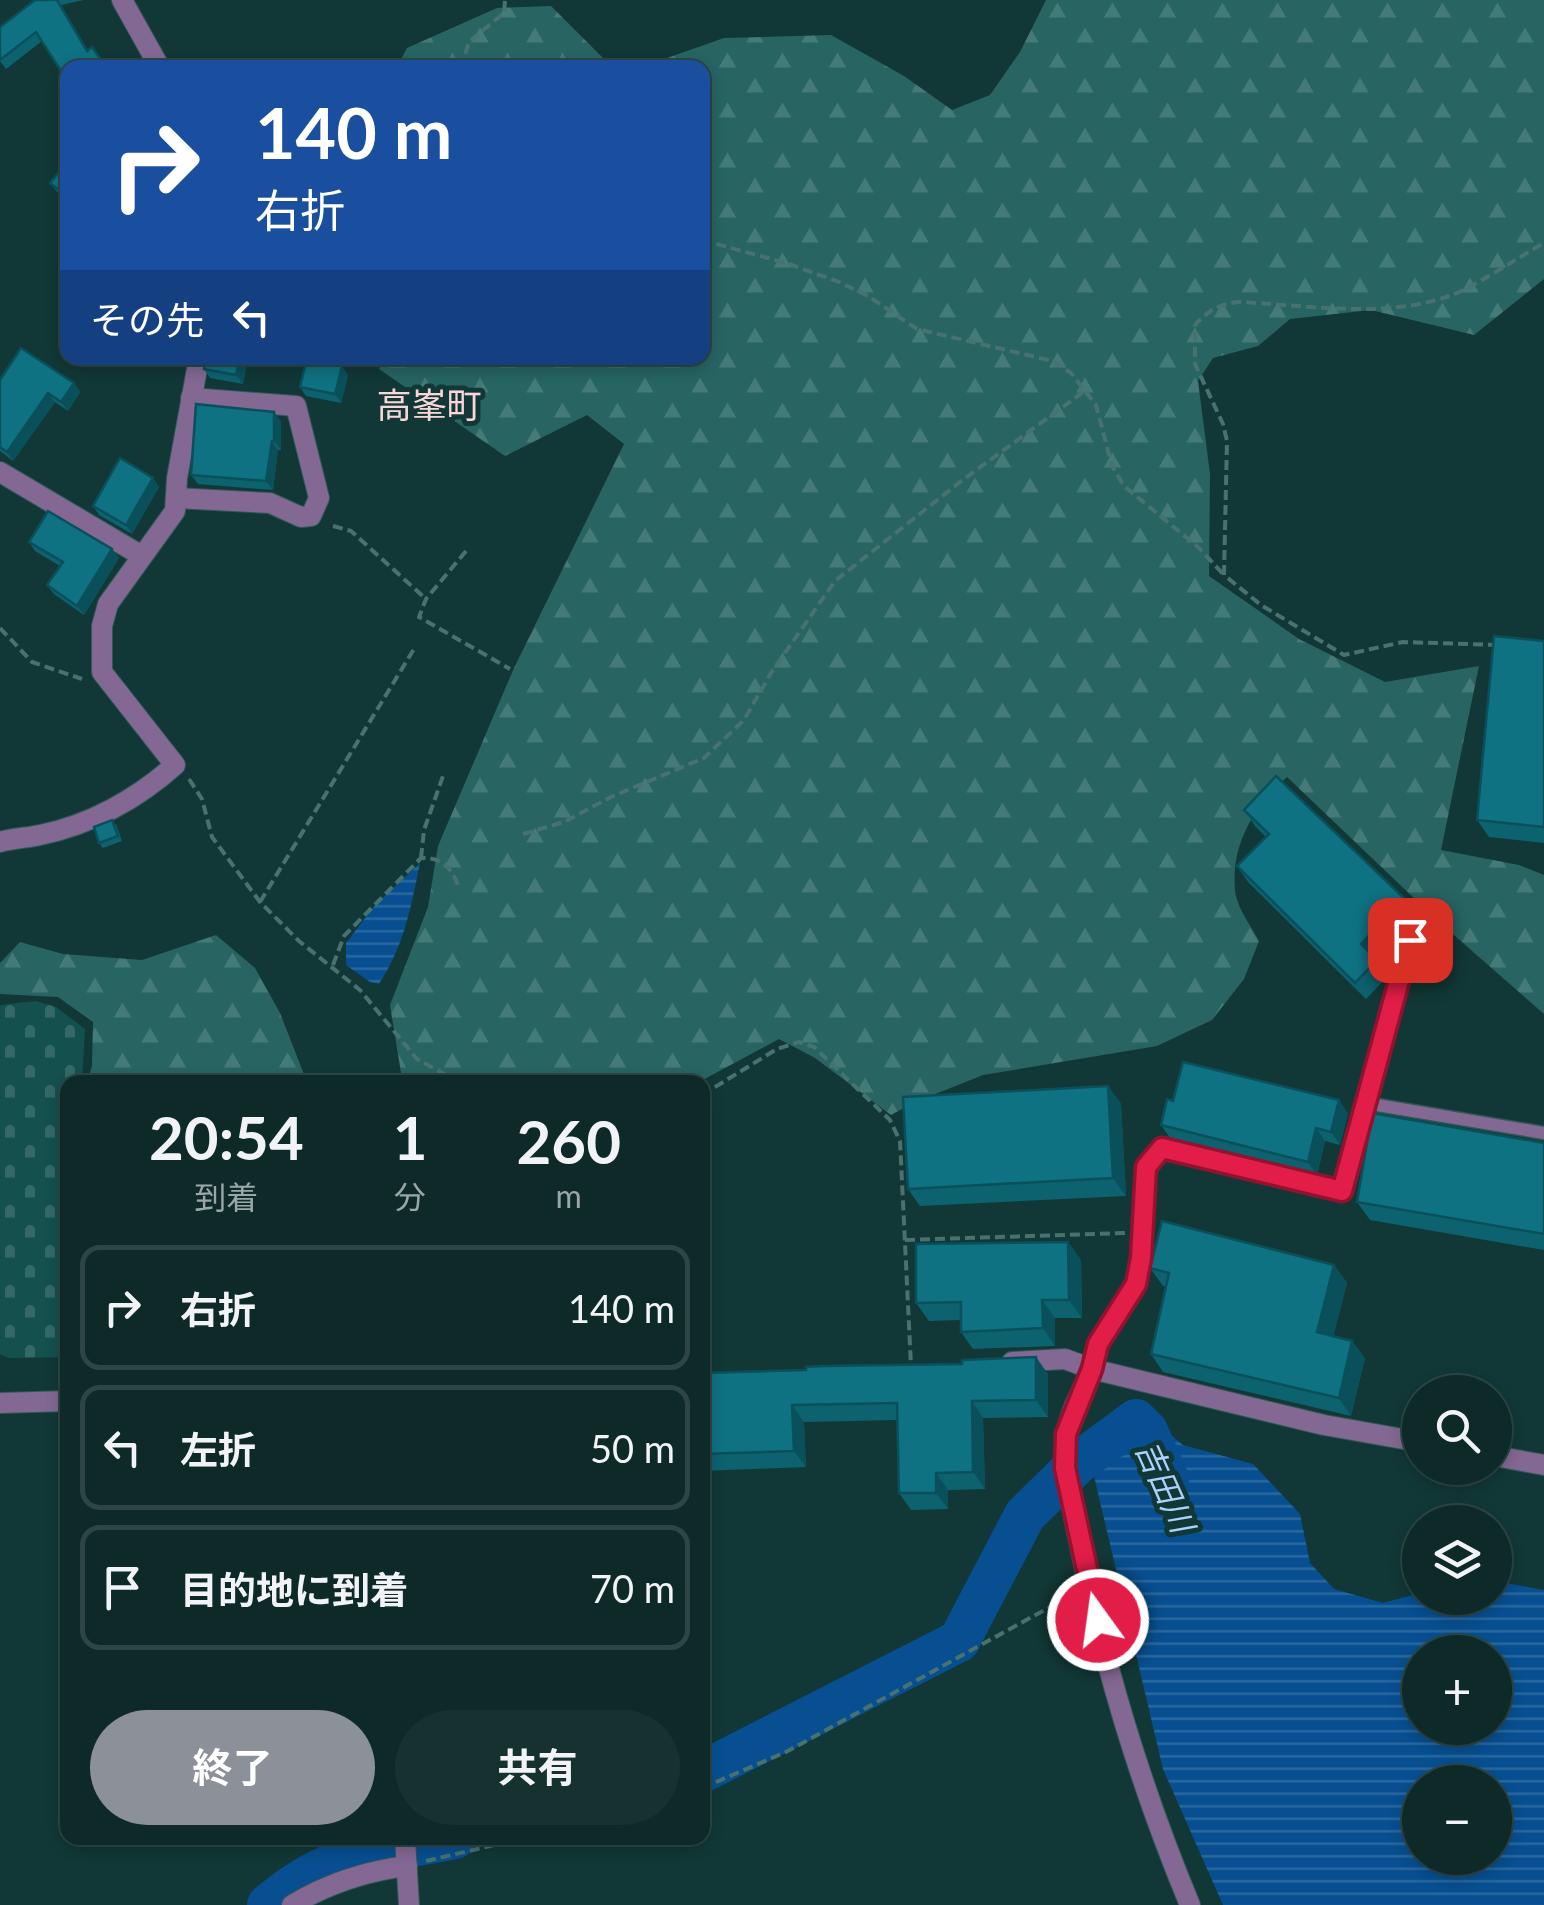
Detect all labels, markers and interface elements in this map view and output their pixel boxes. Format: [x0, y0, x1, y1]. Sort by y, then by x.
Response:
text: 140 m [255, 90, 452, 174]
icon: right [90, 100, 220, 230]
text: 右折 [255, 183, 345, 237]
icon: left [224, 290, 279, 345]
text: その先 [90, 296, 204, 342]
district label: 高峯町 [376, 383, 482, 425]
pin [1368, 898, 1453, 983]
icon: arrive [1383, 913, 1438, 968]
text: 20:54 [149, 1101, 304, 1173]
text: 1 [393, 1101, 428, 1173]
text: 260 [517, 1105, 621, 1177]
text: m [556, 1176, 582, 1215]
text: 到着 [194, 1177, 258, 1216]
text: 分 [394, 1177, 426, 1216]
icon: right [95, 1280, 150, 1335]
text: 140 m [568, 1285, 675, 1331]
text: 右折 [180, 1286, 256, 1332]
map controls [1402, 1375, 1512, 1875]
button: search [1402, 1375, 1512, 1485]
icon: left [95, 1420, 150, 1475]
text: 50 m [590, 1425, 675, 1471]
text: 左折 [180, 1426, 256, 1472]
water label: 吉田川 [1129, 1434, 1205, 1541]
button: layers [1402, 1505, 1512, 1615]
icon: arrive [95, 1560, 150, 1615]
text: 70 m [590, 1565, 675, 1611]
text: 目的地に到着 [180, 1566, 408, 1612]
position arrow [1046, 1568, 1150, 1672]
button: + [1402, 1635, 1512, 1745]
button: 終了 [90, 1710, 375, 1825]
button: 共有 [395, 1710, 680, 1825]
button: − [1402, 1765, 1512, 1875]

